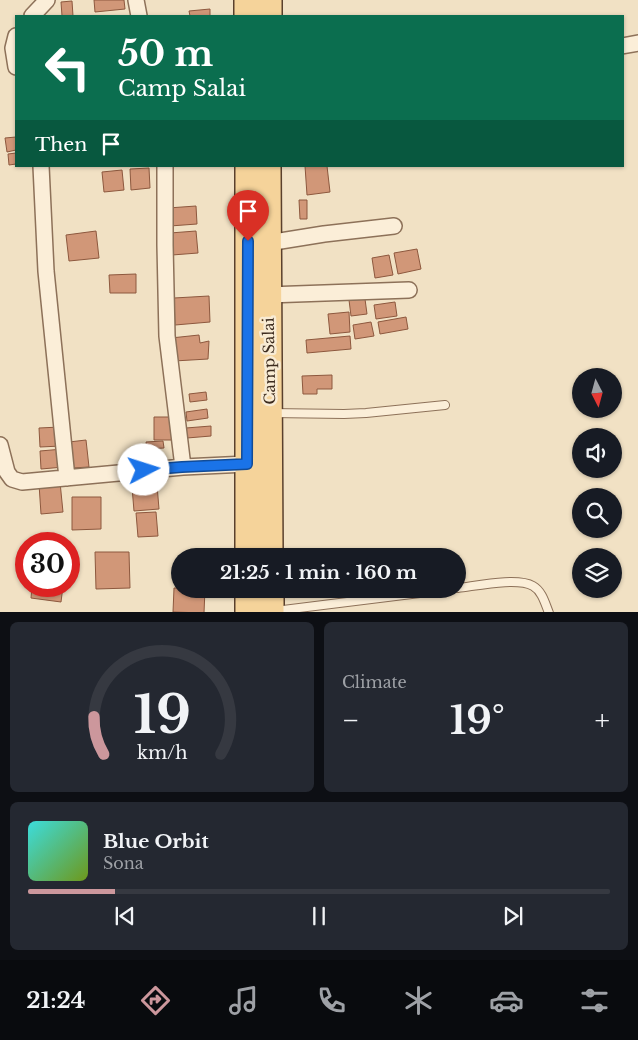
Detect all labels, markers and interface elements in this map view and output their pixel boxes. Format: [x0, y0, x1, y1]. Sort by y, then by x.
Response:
text: 50 m [118, 32, 213, 75]
icon: left [35, 35, 100, 100]
text: Camp Salai [118, 75, 246, 102]
icon: arrive [97, 130, 125, 158]
text: Then [35, 133, 87, 156]
pin [227, 190, 269, 241]
icon: arrive [234, 197, 262, 225]
street label: Camp Salai [259, 317, 279, 405]
north arrow [572, 368, 622, 418]
map controls [572, 368, 622, 598]
button: sound [572, 428, 622, 478]
position arrow [117, 443, 169, 495]
button: search [572, 488, 622, 538]
speed limit sign: 30 [15, 532, 80, 597]
button: layers [572, 548, 622, 598]
text: 21:25 · 1 min · 160 m [220, 561, 417, 584]
text: Climate [342, 672, 407, 692]
text: 19 [133, 683, 191, 747]
text: 19° [450, 697, 505, 744]
text: − [342, 703, 360, 738]
text: + [595, 703, 610, 738]
text: km/h [137, 742, 187, 764]
text: Blue Orbit [103, 830, 209, 853]
text: Sona [103, 853, 144, 873]
icon: previous [111, 902, 139, 930]
icon: pause [305, 902, 333, 930]
icon: next [499, 902, 527, 930]
icon: directions [138, 983, 173, 1018]
icon: music [226, 983, 261, 1018]
icon: phone [314, 983, 349, 1018]
icon: climate [401, 983, 436, 1018]
icon: car [489, 983, 524, 1018]
icon: filters [577, 983, 612, 1018]
text: 21:24 [26, 987, 85, 1014]

